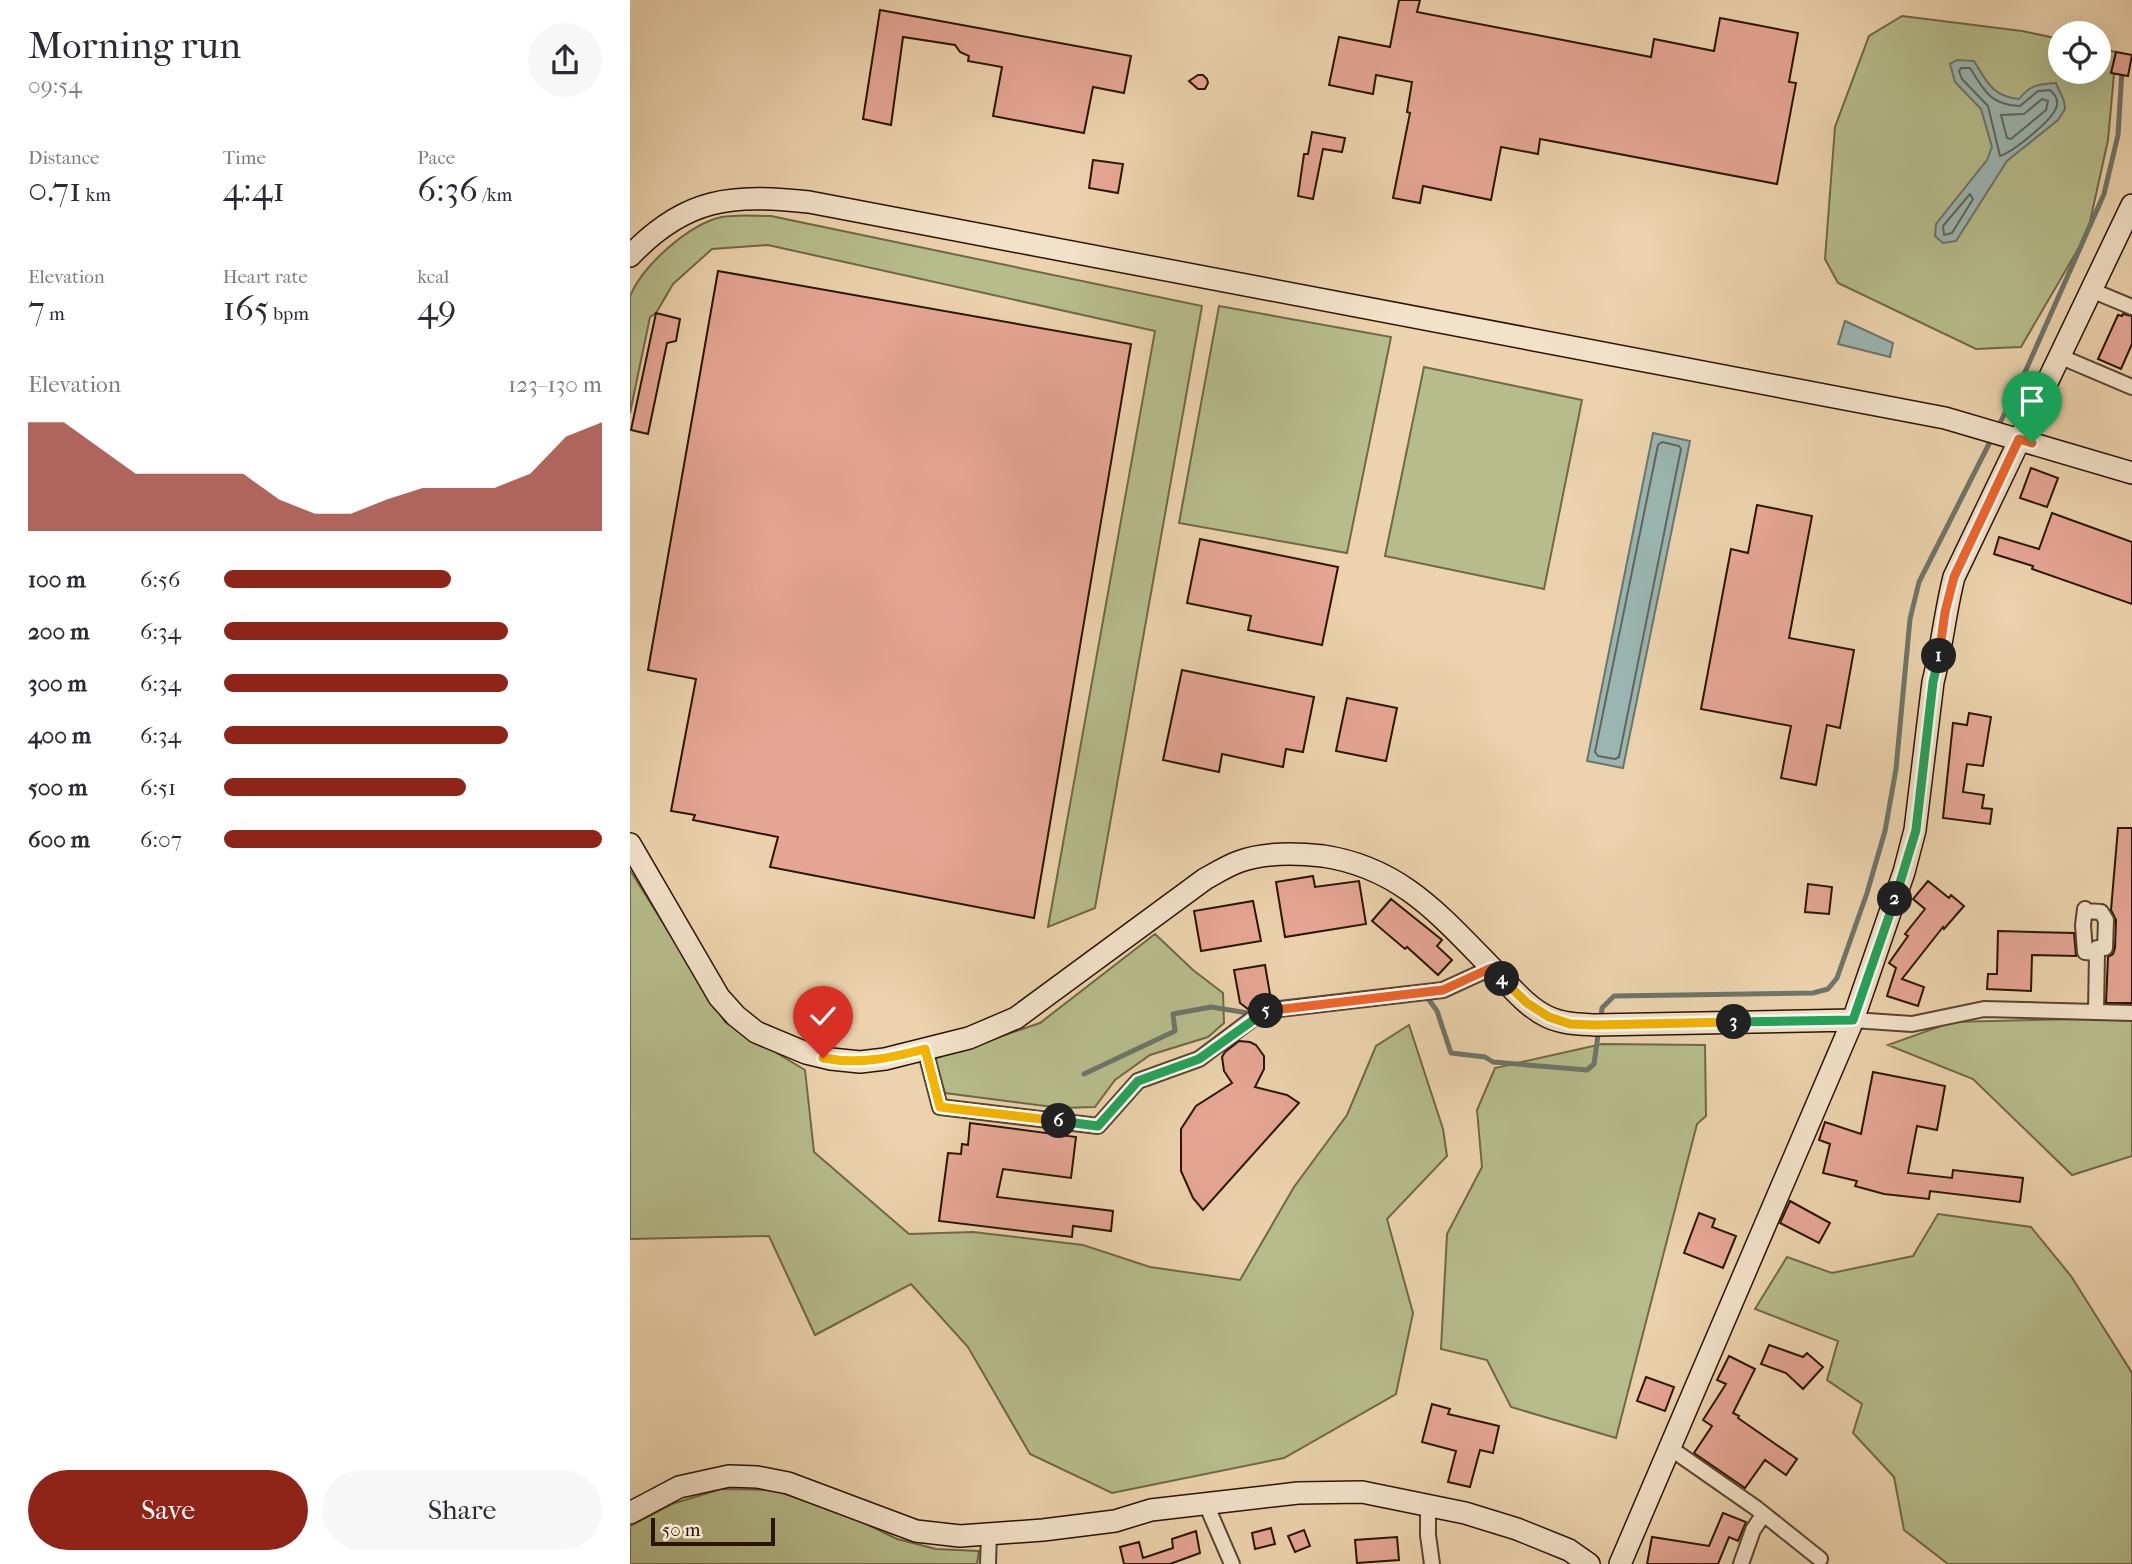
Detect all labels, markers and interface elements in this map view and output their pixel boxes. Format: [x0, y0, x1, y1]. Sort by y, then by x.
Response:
map controls [2048, 21, 2111, 84]
button: locate [2048, 21, 2111, 84]
text: Morning run [28, 23, 241, 68]
button: share [528, 23, 602, 97]
text: 09:54 [28, 72, 82, 99]
text: Distance [28, 147, 99, 169]
text: Time [223, 147, 266, 169]
text: Pace [417, 147, 455, 169]
text: 0.71 [28, 169, 81, 210]
text: 4:41 [223, 169, 285, 210]
text: 6:36 [417, 169, 478, 210]
text: km [81, 184, 111, 206]
text: /km [478, 184, 512, 206]
text: Elevation [28, 266, 105, 288]
text: Heart rate [223, 266, 308, 288]
text: kcal [417, 266, 449, 288]
text: 7 [28, 288, 45, 329]
text: 165 [223, 288, 269, 329]
text: 49 [417, 288, 456, 329]
text: m [45, 303, 65, 325]
text: bpm [269, 303, 309, 325]
text: Elevation [28, 371, 121, 398]
text: 123–130 m [508, 371, 602, 398]
pin [2002, 371, 2062, 443]
icon: arrive [2013, 382, 2051, 420]
text: 100 m [28, 566, 86, 593]
text: 6:56 [140, 566, 180, 593]
text: 200 m [28, 618, 89, 645]
text: 6:34 [140, 618, 181, 645]
pin: 1 [1922, 638, 1956, 674]
text: 1 [1935, 644, 1942, 666]
text: 300 m [28, 670, 87, 697]
text: 6:34 [140, 670, 181, 697]
text: 400 m [28, 722, 91, 749]
text: 6:34 [140, 722, 181, 749]
text: 500 m [28, 774, 87, 801]
text: 6:51 [140, 774, 176, 801]
text: 600 m [28, 826, 90, 853]
text: 6:07 [140, 826, 182, 853]
pin: 2 [1878, 881, 1912, 916]
text: 2 [1890, 887, 1899, 909]
pin: 4 [1484, 962, 1520, 996]
text: 4 [1496, 967, 1507, 989]
pin [793, 986, 853, 1058]
pin: 5 [1248, 993, 1284, 1028]
icon: check [804, 997, 842, 1035]
text: 5 [1261, 999, 1270, 1021]
pin: 3 [1716, 1004, 1752, 1040]
text: 3 [1730, 1010, 1737, 1032]
pin: 6 [1042, 1104, 1076, 1138]
text: 6 [1053, 1109, 1064, 1131]
button: Save [28, 1470, 308, 1550]
button: Share [322, 1470, 602, 1550]
scale bar [651, 1515, 775, 1547]
text: 50 m [662, 1519, 701, 1541]

